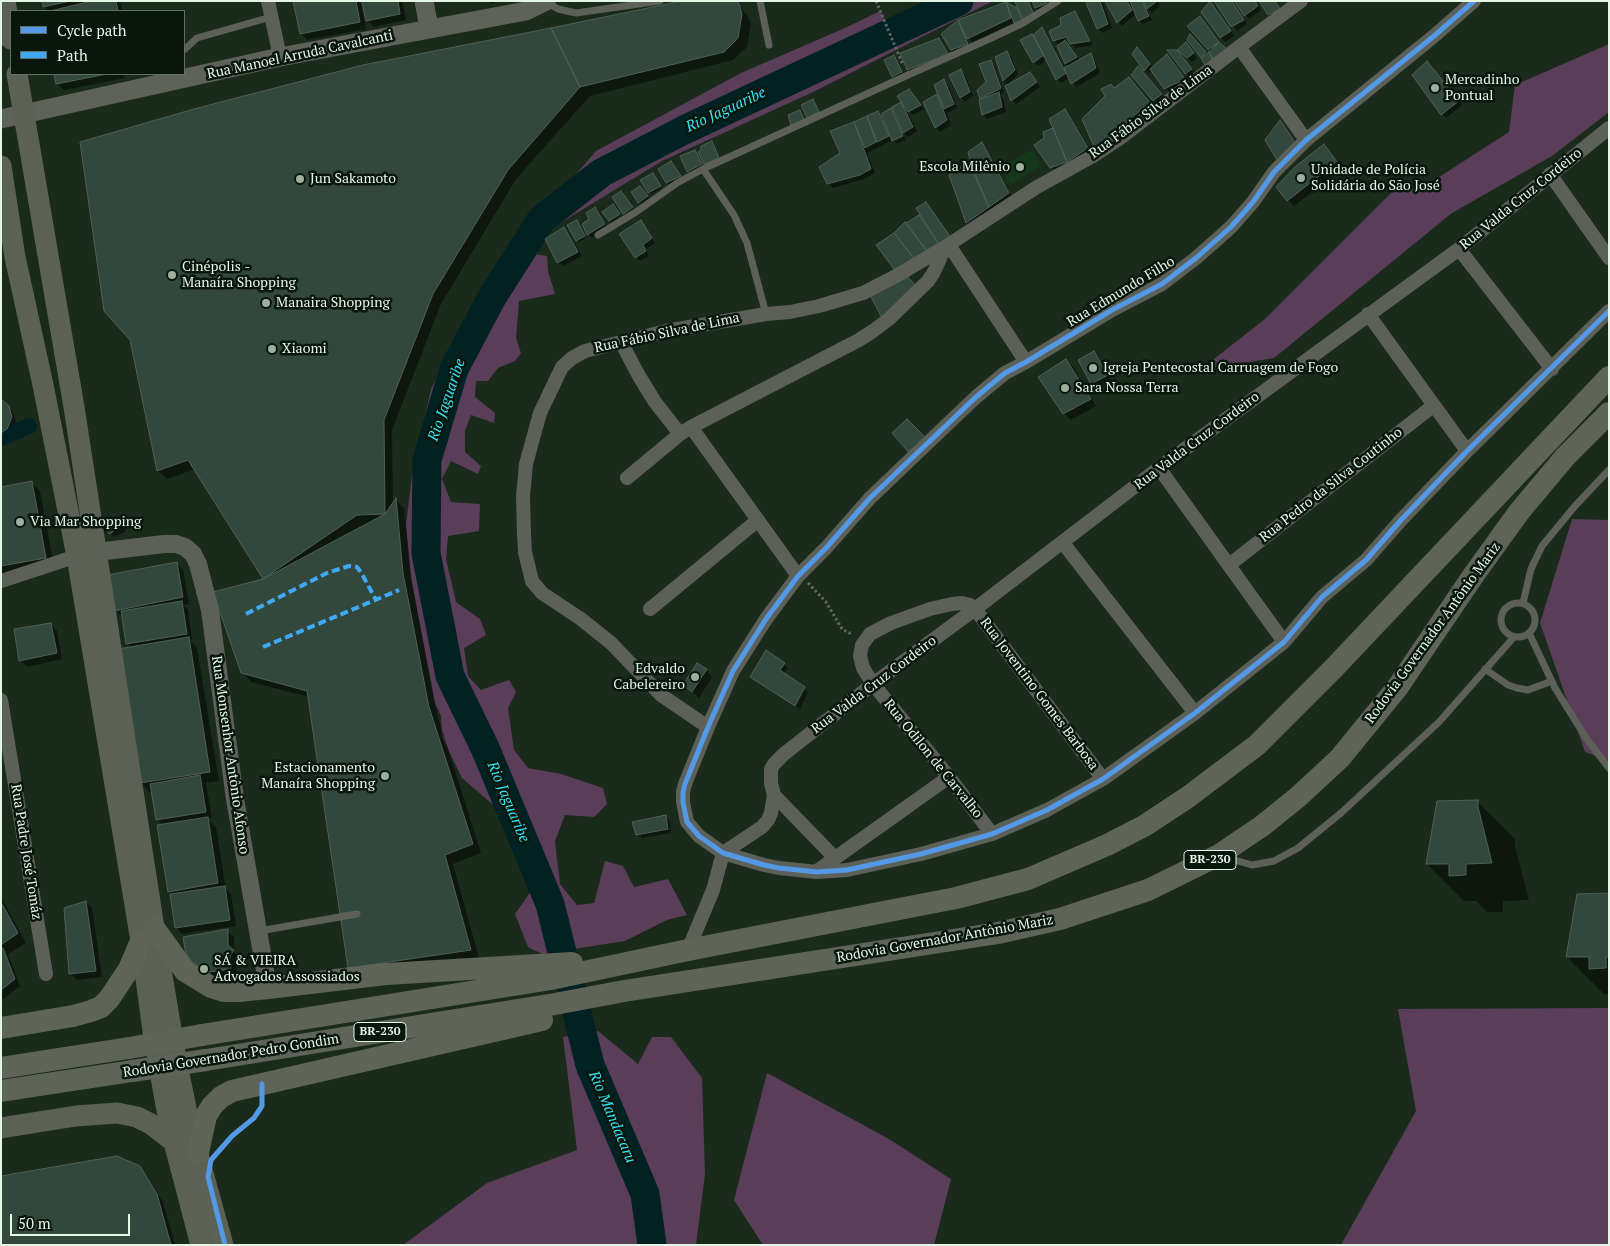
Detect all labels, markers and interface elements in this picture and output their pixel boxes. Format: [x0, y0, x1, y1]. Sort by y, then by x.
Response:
legend [10, 10, 185, 75]
text: Cycle path [57, 20, 127, 40]
street label: Rua Manoel Arruda Cavalcanti [205, 27, 395, 83]
text: Path [57, 45, 88, 65]
street label: Rua Fábio Silva de Lima [1086, 62, 1216, 162]
place label: Mercadinho Pontual [1445, 72, 1519, 104]
marker: Mercadinho Pontual [1429, 82, 1441, 94]
water label: Rio Jaguaribe [683, 84, 769, 136]
street label: Rua Valda Cruz Cordeiro [1457, 145, 1585, 253]
place label: Escola Milênio [919, 159, 1010, 175]
marker: Escola Milênio [1014, 161, 1026, 173]
place label: Unidade de Polícia Solidária do São José [1311, 162, 1440, 194]
place label: Jun Sakamoto [310, 171, 396, 187]
marker: Unidade de Polícia Solidária do São José [1295, 172, 1307, 184]
marker: Jun Sakamoto [294, 173, 306, 185]
street label: Rua Edmundo Filho [1064, 253, 1178, 331]
place label: Cinépolis - Manaíra Shopping [182, 259, 296, 292]
marker: Cinépolis - Manaíra Shopping [166, 269, 178, 281]
place label: Manaira Shopping [276, 295, 390, 311]
marker: Manaira Shopping [260, 297, 272, 309]
street label: Rua Fábio Silva de Lima [593, 309, 741, 357]
place label: Xiaomi [282, 341, 327, 357]
marker: Xiaomi [266, 343, 278, 355]
water label: Rio Jaguaribe [425, 356, 469, 444]
place label: Igreja Pentecostal Carruagem de Fogo [1103, 360, 1338, 376]
marker: Igreja Pentecostal Carruagem de Fogo [1087, 362, 1099, 374]
place label: Sara Nossa Terra [1075, 380, 1179, 396]
marker: Sara Nossa Terra [1059, 382, 1071, 394]
street label: Rua Valda Cruz Cordeiro [1131, 389, 1263, 493]
street label: Rua Pedro da Silva Coutinho [1256, 424, 1406, 546]
place label: Via Mar Shopping [30, 514, 141, 530]
marker: Via Mar Shopping [14, 516, 26, 528]
street label: Rodovia Governador Antônio Mariz [1362, 539, 1504, 727]
street label: Rua Joventino Gomes Barbosa [976, 615, 1102, 773]
street label: Rua Valda Cruz Cordeiro [808, 633, 940, 737]
street label: Rua Monsenhor Antônio Afonso [208, 655, 252, 855]
place label: Edvaldo Cabelereiro [613, 661, 685, 694]
marker: Edvaldo Cabelereiro [689, 671, 701, 683]
street label: Rua Odilon de Carvalho [880, 696, 986, 822]
water label: Rio Jaguaribe [483, 759, 533, 845]
place label: Estacionamento Manaíra Shopping [261, 760, 375, 792]
marker: Estacionamento Manaíra Shopping [379, 770, 391, 782]
street label: Rua Padre José Tomáz [7, 783, 45, 921]
road number: BR-230 [1184, 850, 1236, 870]
street label: Rodovia Governador Antônio Mariz [835, 912, 1055, 966]
place label: SÁ & VIEIRA Advogados Assossiados [214, 953, 360, 986]
marker: SÁ & VIEIRA Advogados Assossiados [198, 963, 210, 975]
road number: BR-230 [354, 1022, 406, 1042]
street label: Rodovia Governador Pedro Gondim [122, 1031, 340, 1081]
water label: Rio Mandacaru [584, 1068, 640, 1166]
scale bar [12, 1204, 132, 1236]
text: 50 m [18, 1213, 51, 1233]

